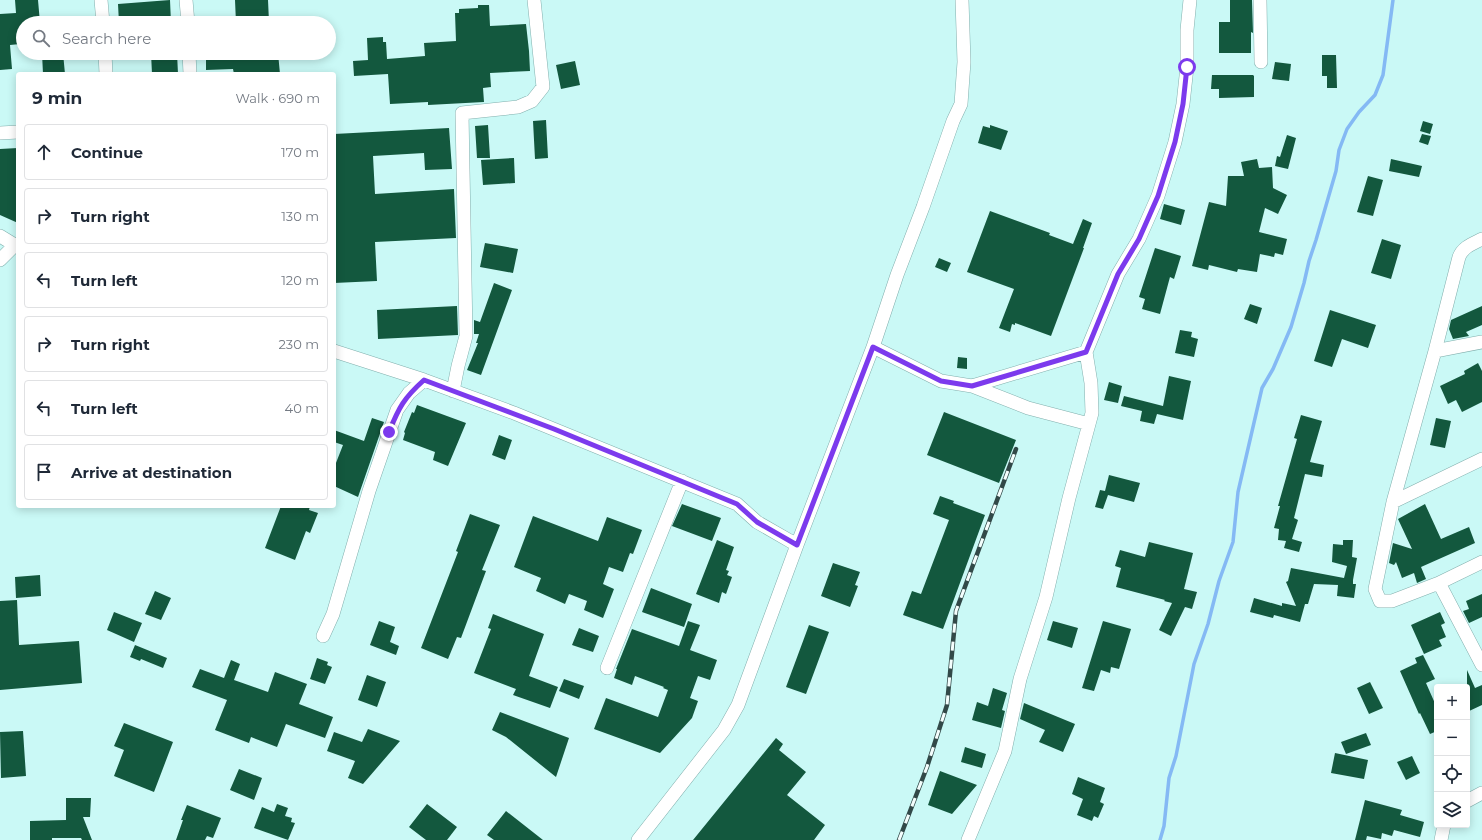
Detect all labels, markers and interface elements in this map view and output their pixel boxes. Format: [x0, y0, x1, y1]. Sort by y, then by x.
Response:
search box [16, 16, 336, 60]
icon: search [30, 27, 52, 49]
text: Search here [62, 29, 151, 48]
route start [1178, 58, 1196, 76]
text: 9 min [32, 88, 82, 108]
text: Walk · 690 m [236, 90, 320, 106]
icon: ahead [33, 141, 55, 163]
text: Continue [71, 143, 143, 162]
text: 170 m [281, 144, 319, 160]
icon: right [33, 205, 55, 227]
text: Turn right [71, 207, 150, 226]
text: 130 m [281, 208, 319, 224]
icon: left [33, 269, 55, 291]
text: Turn left [71, 271, 138, 290]
text: 120 m [281, 272, 319, 288]
icon: right [33, 333, 55, 355]
text: Turn right [71, 335, 150, 354]
text: 230 m [278, 336, 319, 352]
icon: left [33, 397, 55, 419]
text: Turn left [71, 399, 138, 418]
text: 40 m [285, 400, 319, 416]
route end [380, 423, 398, 441]
icon: arrive [33, 461, 55, 483]
text: Arrive at destination [71, 463, 232, 482]
map controls [1434, 684, 1470, 828]
button: + [1434, 684, 1470, 720]
button: − [1434, 720, 1470, 756]
button: locate [1434, 756, 1470, 792]
button: layers [1434, 792, 1470, 828]

